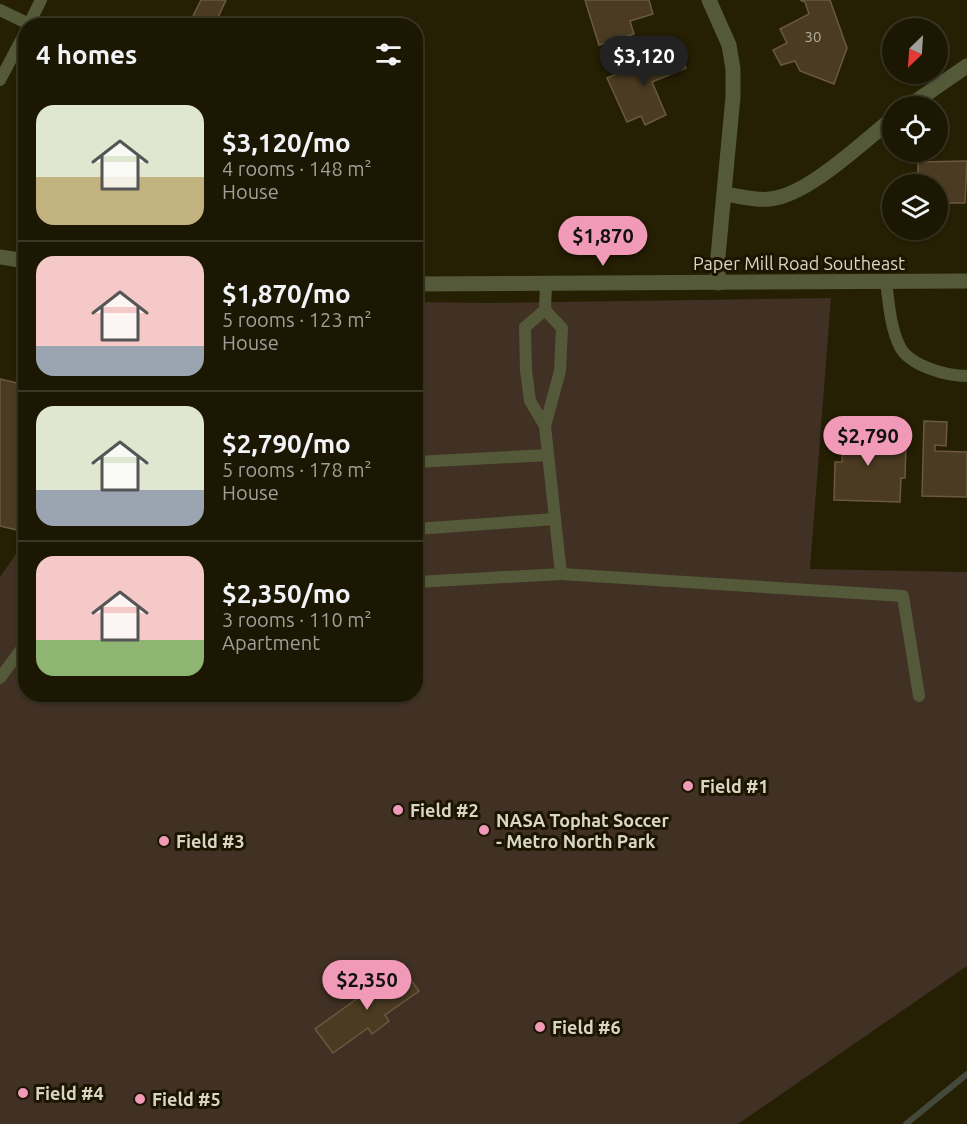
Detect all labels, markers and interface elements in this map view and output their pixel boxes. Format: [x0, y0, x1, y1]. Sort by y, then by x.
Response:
north arrow [882, 18, 948, 84]
map controls [882, 18, 948, 240]
house number: 30 [805, 28, 821, 45]
pin: $3,120 [595, 36, 693, 87]
icon: filters [372, 38, 405, 71]
text: 4 homes [36, 40, 137, 69]
text: $3,120 [613, 44, 675, 67]
button: locate [882, 96, 948, 162]
text: $3,120/mo [222, 128, 351, 157]
icon: home [84, 129, 156, 201]
text: 4 rooms · 148 m² [222, 157, 372, 180]
button: layers [882, 174, 948, 240]
text: House [222, 180, 279, 203]
pin: $1,870 [554, 216, 652, 267]
text: $1,870 [572, 224, 634, 247]
street label: Paper Mill Road Southeast [693, 253, 905, 273]
text: $1,870/mo [222, 279, 351, 308]
icon: home [84, 280, 156, 352]
text: 5 rooms · 123 m² [222, 308, 372, 331]
text: House [222, 331, 279, 354]
pin: $2,790 [819, 416, 917, 467]
text: $2,790 [837, 424, 899, 447]
text: $2,790/mo [222, 429, 351, 458]
icon: home [84, 430, 156, 502]
text: 5 rooms · 178 m² [222, 458, 372, 481]
text: House [222, 481, 279, 504]
text: $2,350/mo [222, 579, 351, 608]
icon: home [84, 580, 156, 652]
text: 3 rooms · 110 m² [222, 608, 372, 631]
text: Apartment [222, 631, 320, 654]
place label: Field #1 [700, 776, 769, 796]
marker: Field #1 [681, 779, 695, 793]
place label: Field #2 [410, 800, 479, 820]
marker: Field #2 [391, 803, 405, 817]
place label: NASA Tophat Soccer - Metro North Park [496, 810, 669, 851]
marker: NASA Tophat Soccer - Metro North Park [477, 823, 491, 837]
place label: Field #3 [176, 831, 245, 851]
marker: Field #3 [157, 834, 171, 848]
pin: $2,350 [318, 960, 416, 1011]
text: $2,350 [336, 968, 398, 991]
place label: Field #6 [552, 1017, 621, 1037]
marker: Field #6 [533, 1020, 547, 1034]
place label: Field #4 [35, 1083, 104, 1103]
marker: Field #4 [16, 1086, 30, 1100]
place label: Field #5 [152, 1089, 221, 1109]
marker: Field #5 [133, 1092, 147, 1106]

